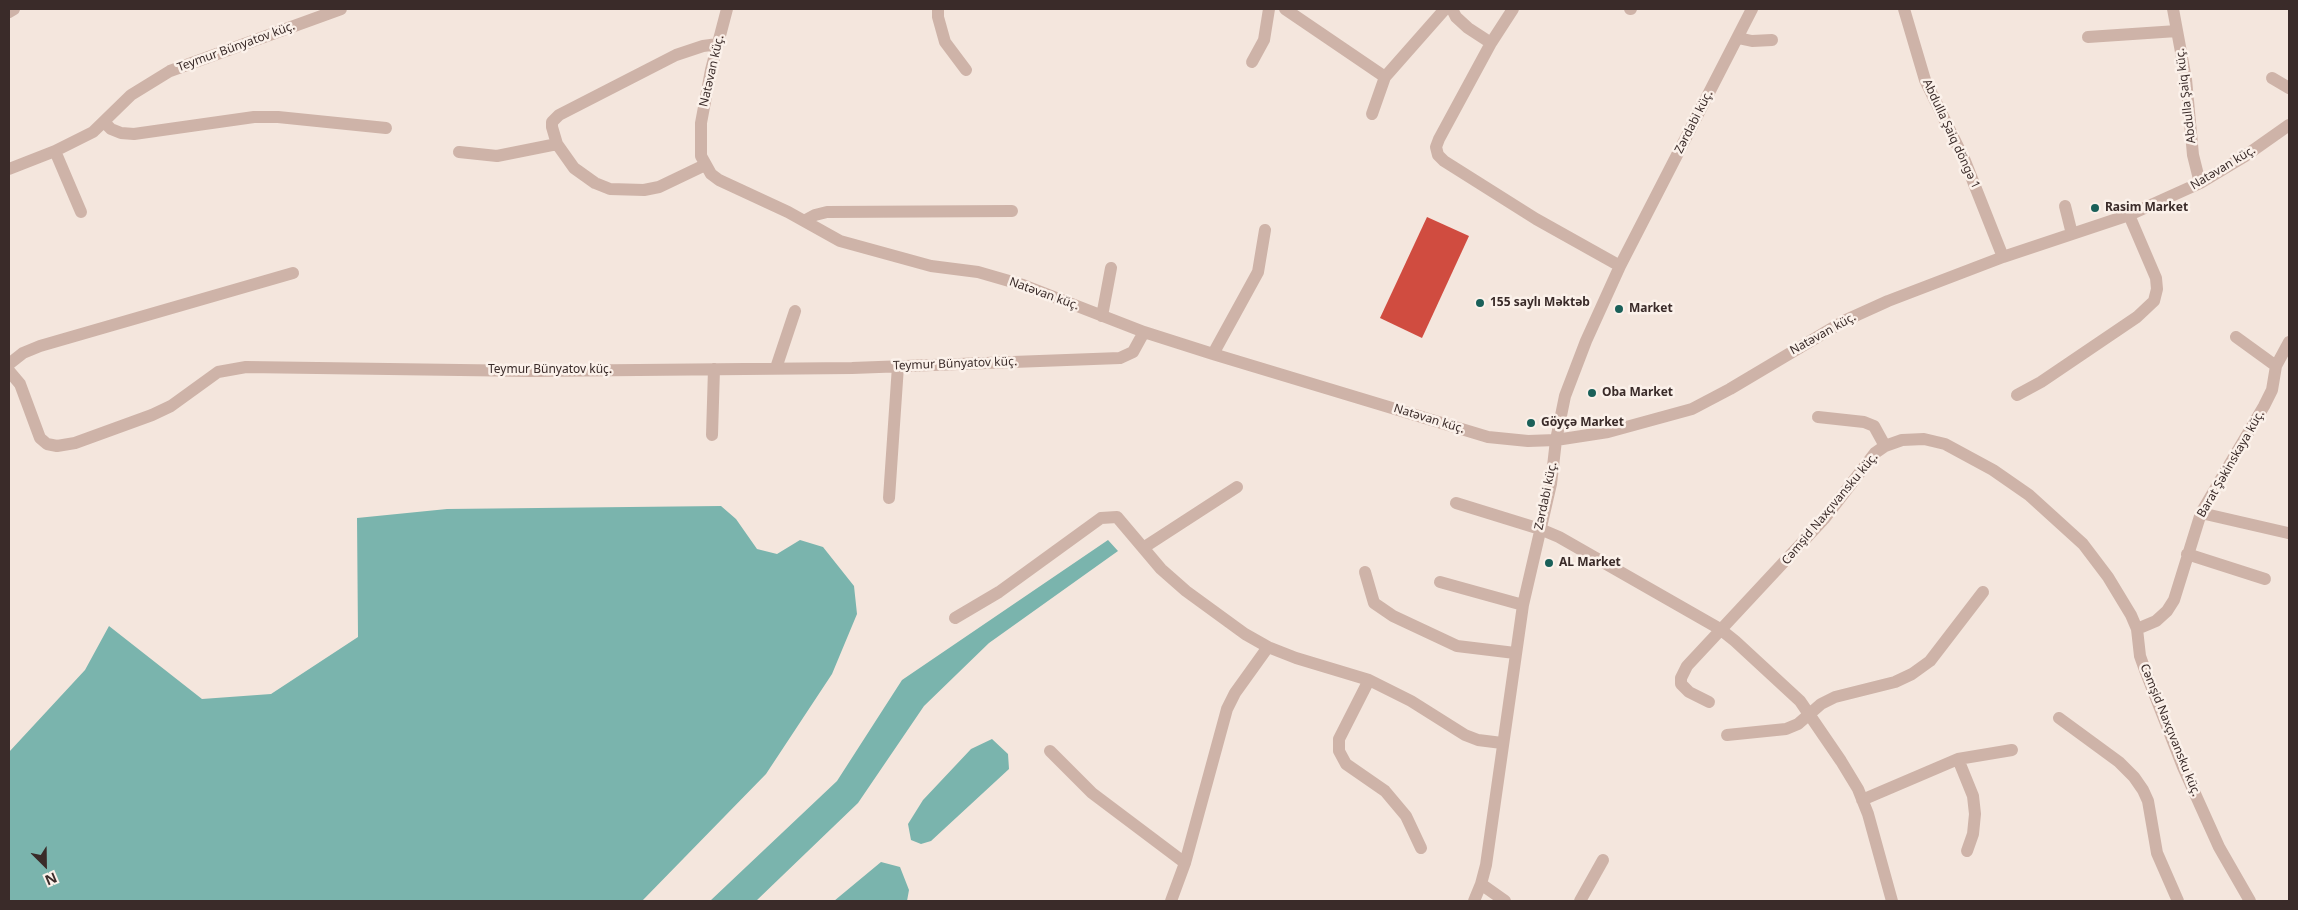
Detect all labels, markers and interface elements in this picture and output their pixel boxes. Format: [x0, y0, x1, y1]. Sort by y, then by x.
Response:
street label: Teymur Bünyatov küç. [175, 19, 297, 75]
street label: Natəvan küç. [697, 34, 727, 108]
street label: Abdulla Şaiq küç. [2173, 48, 2199, 144]
street label: Abdulla Şaiq döngə 1 [1919, 77, 1983, 191]
street label: Zərdabi küç. [1672, 88, 1716, 156]
street label: Natəvan küç. [2188, 143, 2258, 193]
place label: Rasim Market [2105, 201, 2188, 215]
marker: Rasim Market [2089, 202, 2101, 214]
street label: Natəvan küç. [1007, 275, 1081, 313]
place label: 155 saylı Məktəb [1490, 296, 1590, 310]
marker: 155 saylı Məktəb [1474, 297, 1486, 309]
place label: Market [1629, 302, 1673, 316]
marker: Market [1613, 303, 1625, 315]
street label: Natəvan küç. [1788, 310, 1858, 358]
street label: Teymur Bünyatov küç. [893, 355, 1017, 373]
street label: Teymur Bünyatov küç. [488, 363, 612, 377]
place label: Oba Market [1602, 386, 1673, 400]
marker: Oba Market [1586, 387, 1598, 399]
street label: Natəvan küç. [1392, 401, 1466, 437]
street label: Barat Şəkinskaya küç. [2194, 408, 2268, 520]
place label: Göyçə Market [1541, 416, 1624, 430]
marker: Göyçə Market [1525, 417, 1537, 429]
street label: Cəmşid Naxçıvansku küç. [1779, 450, 1881, 568]
street label: Zərdabi küç. [1532, 461, 1560, 531]
place label: AL Market [1559, 556, 1621, 570]
marker: AL Market [1543, 557, 1555, 569]
street label: Cəmşid Naxçıvansku küç. [2137, 662, 2203, 798]
north arrow [20, 840, 70, 890]
text: N [42, 868, 60, 890]

